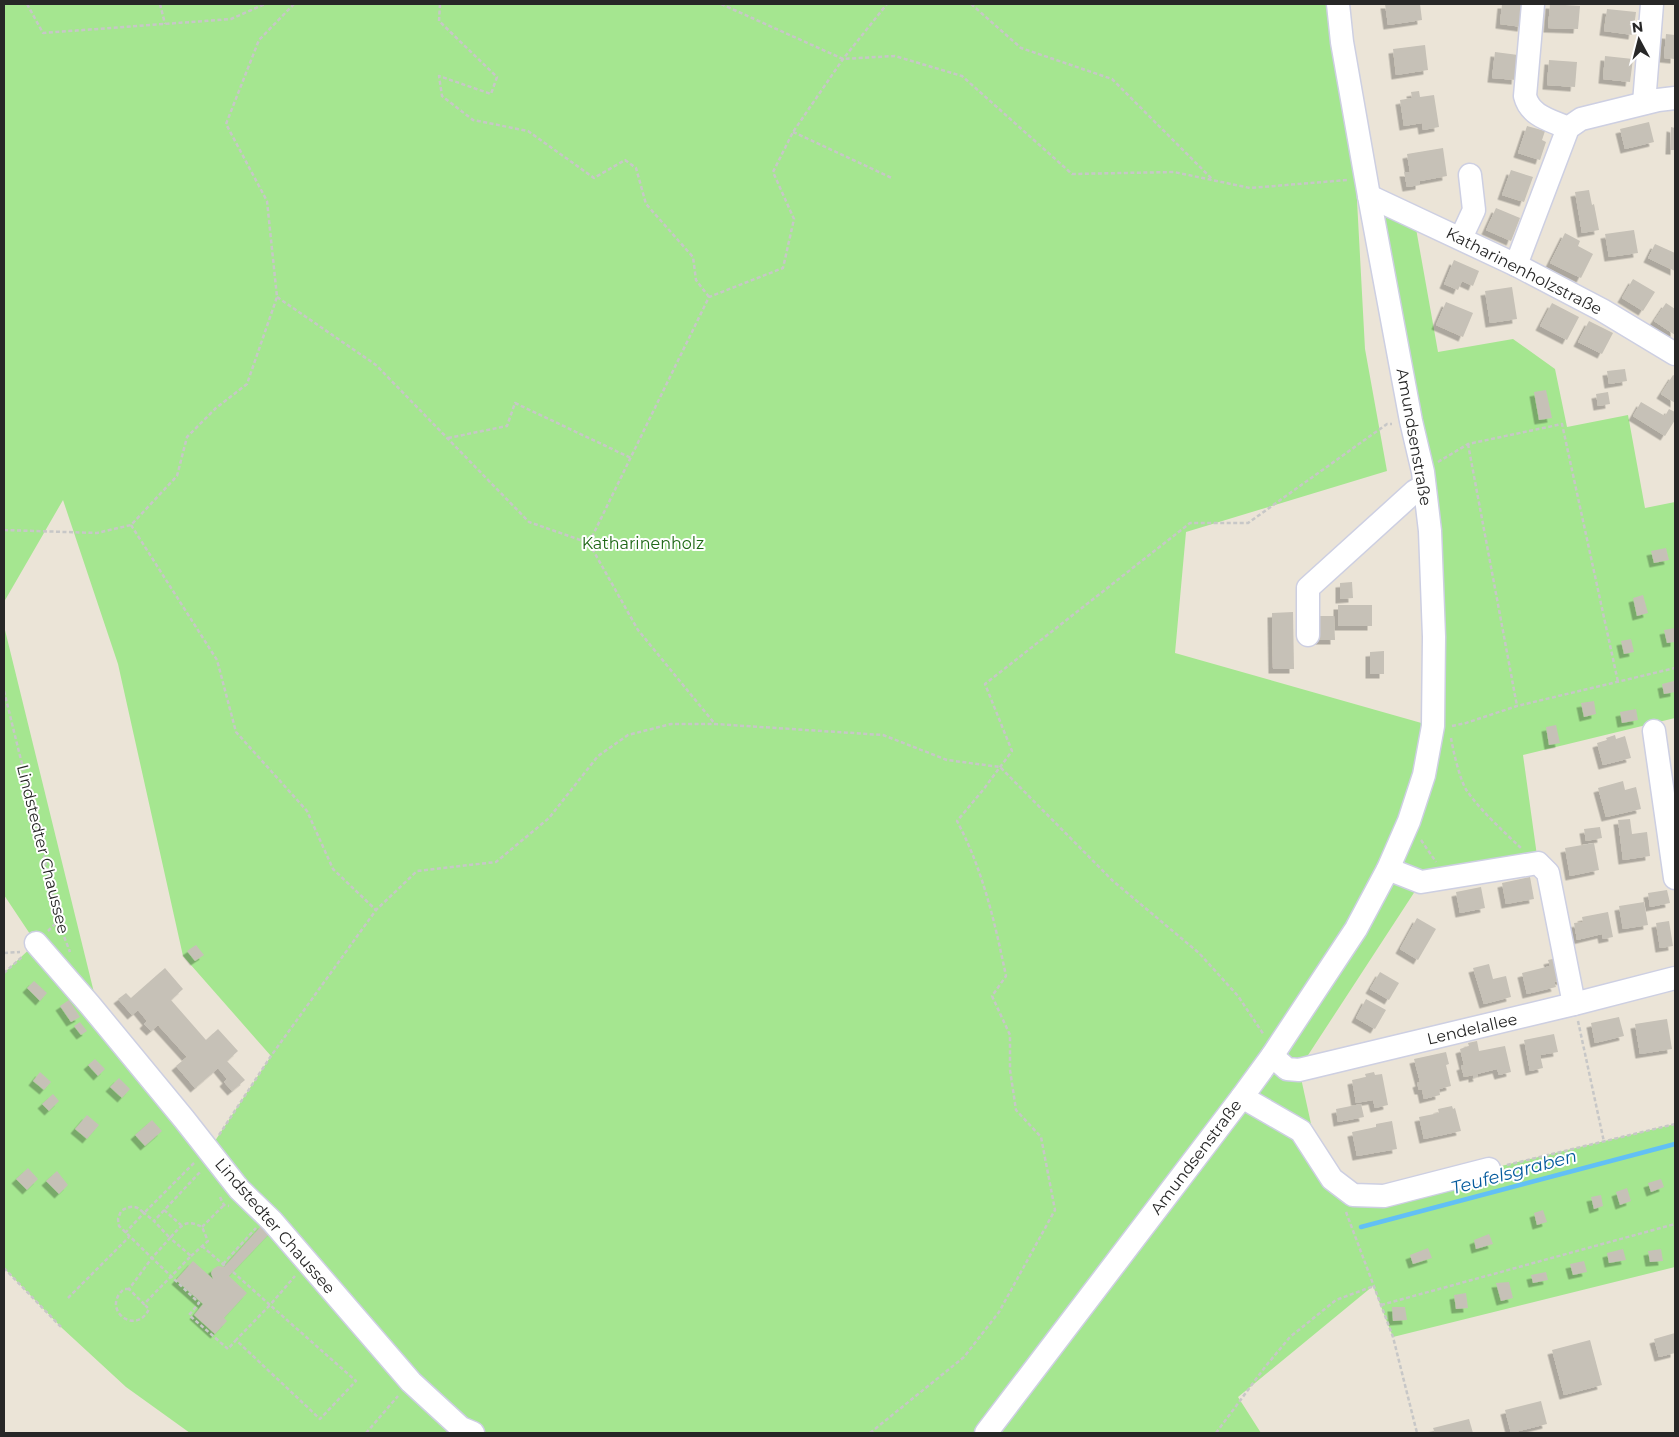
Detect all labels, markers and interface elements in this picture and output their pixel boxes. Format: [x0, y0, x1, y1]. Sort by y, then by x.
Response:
north arrow [1614, 15, 1664, 65]
text: N [1631, 17, 1644, 37]
street label: Katharinenholzstraße [1443, 223, 1605, 319]
street label: Amundsenstraße [1393, 367, 1435, 507]
park label: Katharinenholz [582, 534, 704, 553]
street label: Lindstedter Chaussee [13, 763, 73, 935]
street label: Lendelallee [1425, 1009, 1519, 1049]
street label: Amundsenstraße [1147, 1096, 1245, 1218]
water label: Teufelsgraben [1449, 1145, 1579, 1199]
street label: Lindstedter Chaussee [211, 1154, 339, 1298]

